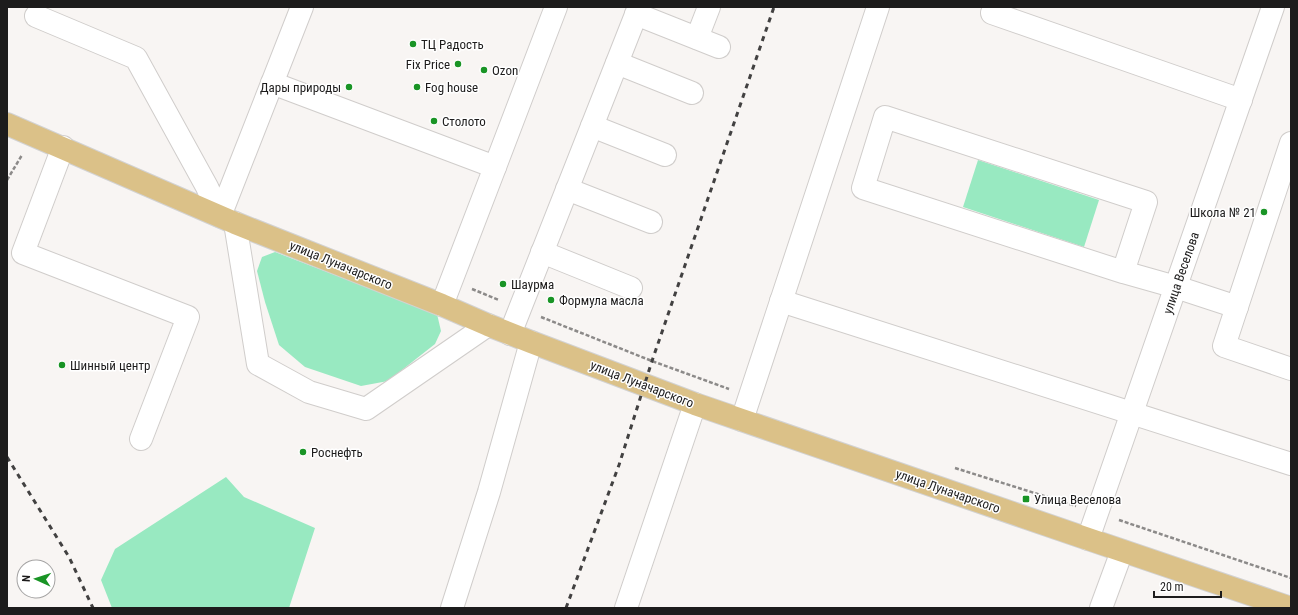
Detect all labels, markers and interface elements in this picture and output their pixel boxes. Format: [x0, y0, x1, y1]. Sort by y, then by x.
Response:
place label: ТЦ Радость [421, 37, 484, 52]
marker: ТЦ Радость [408, 39, 418, 49]
place label: Fix Price [406, 57, 450, 72]
marker: Fix Price [453, 59, 463, 69]
place label: Ozon [492, 63, 518, 78]
marker: Ozon [479, 65, 489, 75]
place label: Дары природы [260, 80, 341, 95]
place label: Fog house [425, 80, 478, 95]
marker: Дары природы [344, 82, 354, 92]
marker: Fog house [412, 82, 422, 92]
place label: Столото [442, 114, 486, 129]
marker: Столото [429, 116, 439, 126]
place label: Школа № 21 [1190, 205, 1256, 220]
marker: Школа № 21 [1259, 207, 1269, 217]
street label: улица Веселова [1160, 230, 1202, 316]
street label: улица Луначарского [287, 238, 395, 292]
place label: Шаурма [511, 277, 554, 292]
marker: Шаурма [498, 279, 508, 289]
place label: Формула масла [559, 293, 644, 308]
marker: Формула масла [546, 295, 556, 305]
street label: улица Луначарского [588, 357, 696, 411]
place label: Шинный центр [70, 358, 150, 373]
marker: Шинный центр [57, 360, 67, 370]
place label: Роснефть [311, 445, 363, 460]
marker: Роснефть [298, 447, 308, 457]
street label: улица Луначарского [894, 466, 1002, 516]
place label: Улица Веселова [1034, 492, 1121, 507]
marker: Улица Веселова [1021, 494, 1031, 504]
north arrow [16, 559, 56, 599]
scale bar [1154, 573, 1221, 599]
text: N [20, 575, 33, 582]
text: 20 m [1160, 580, 1184, 594]

